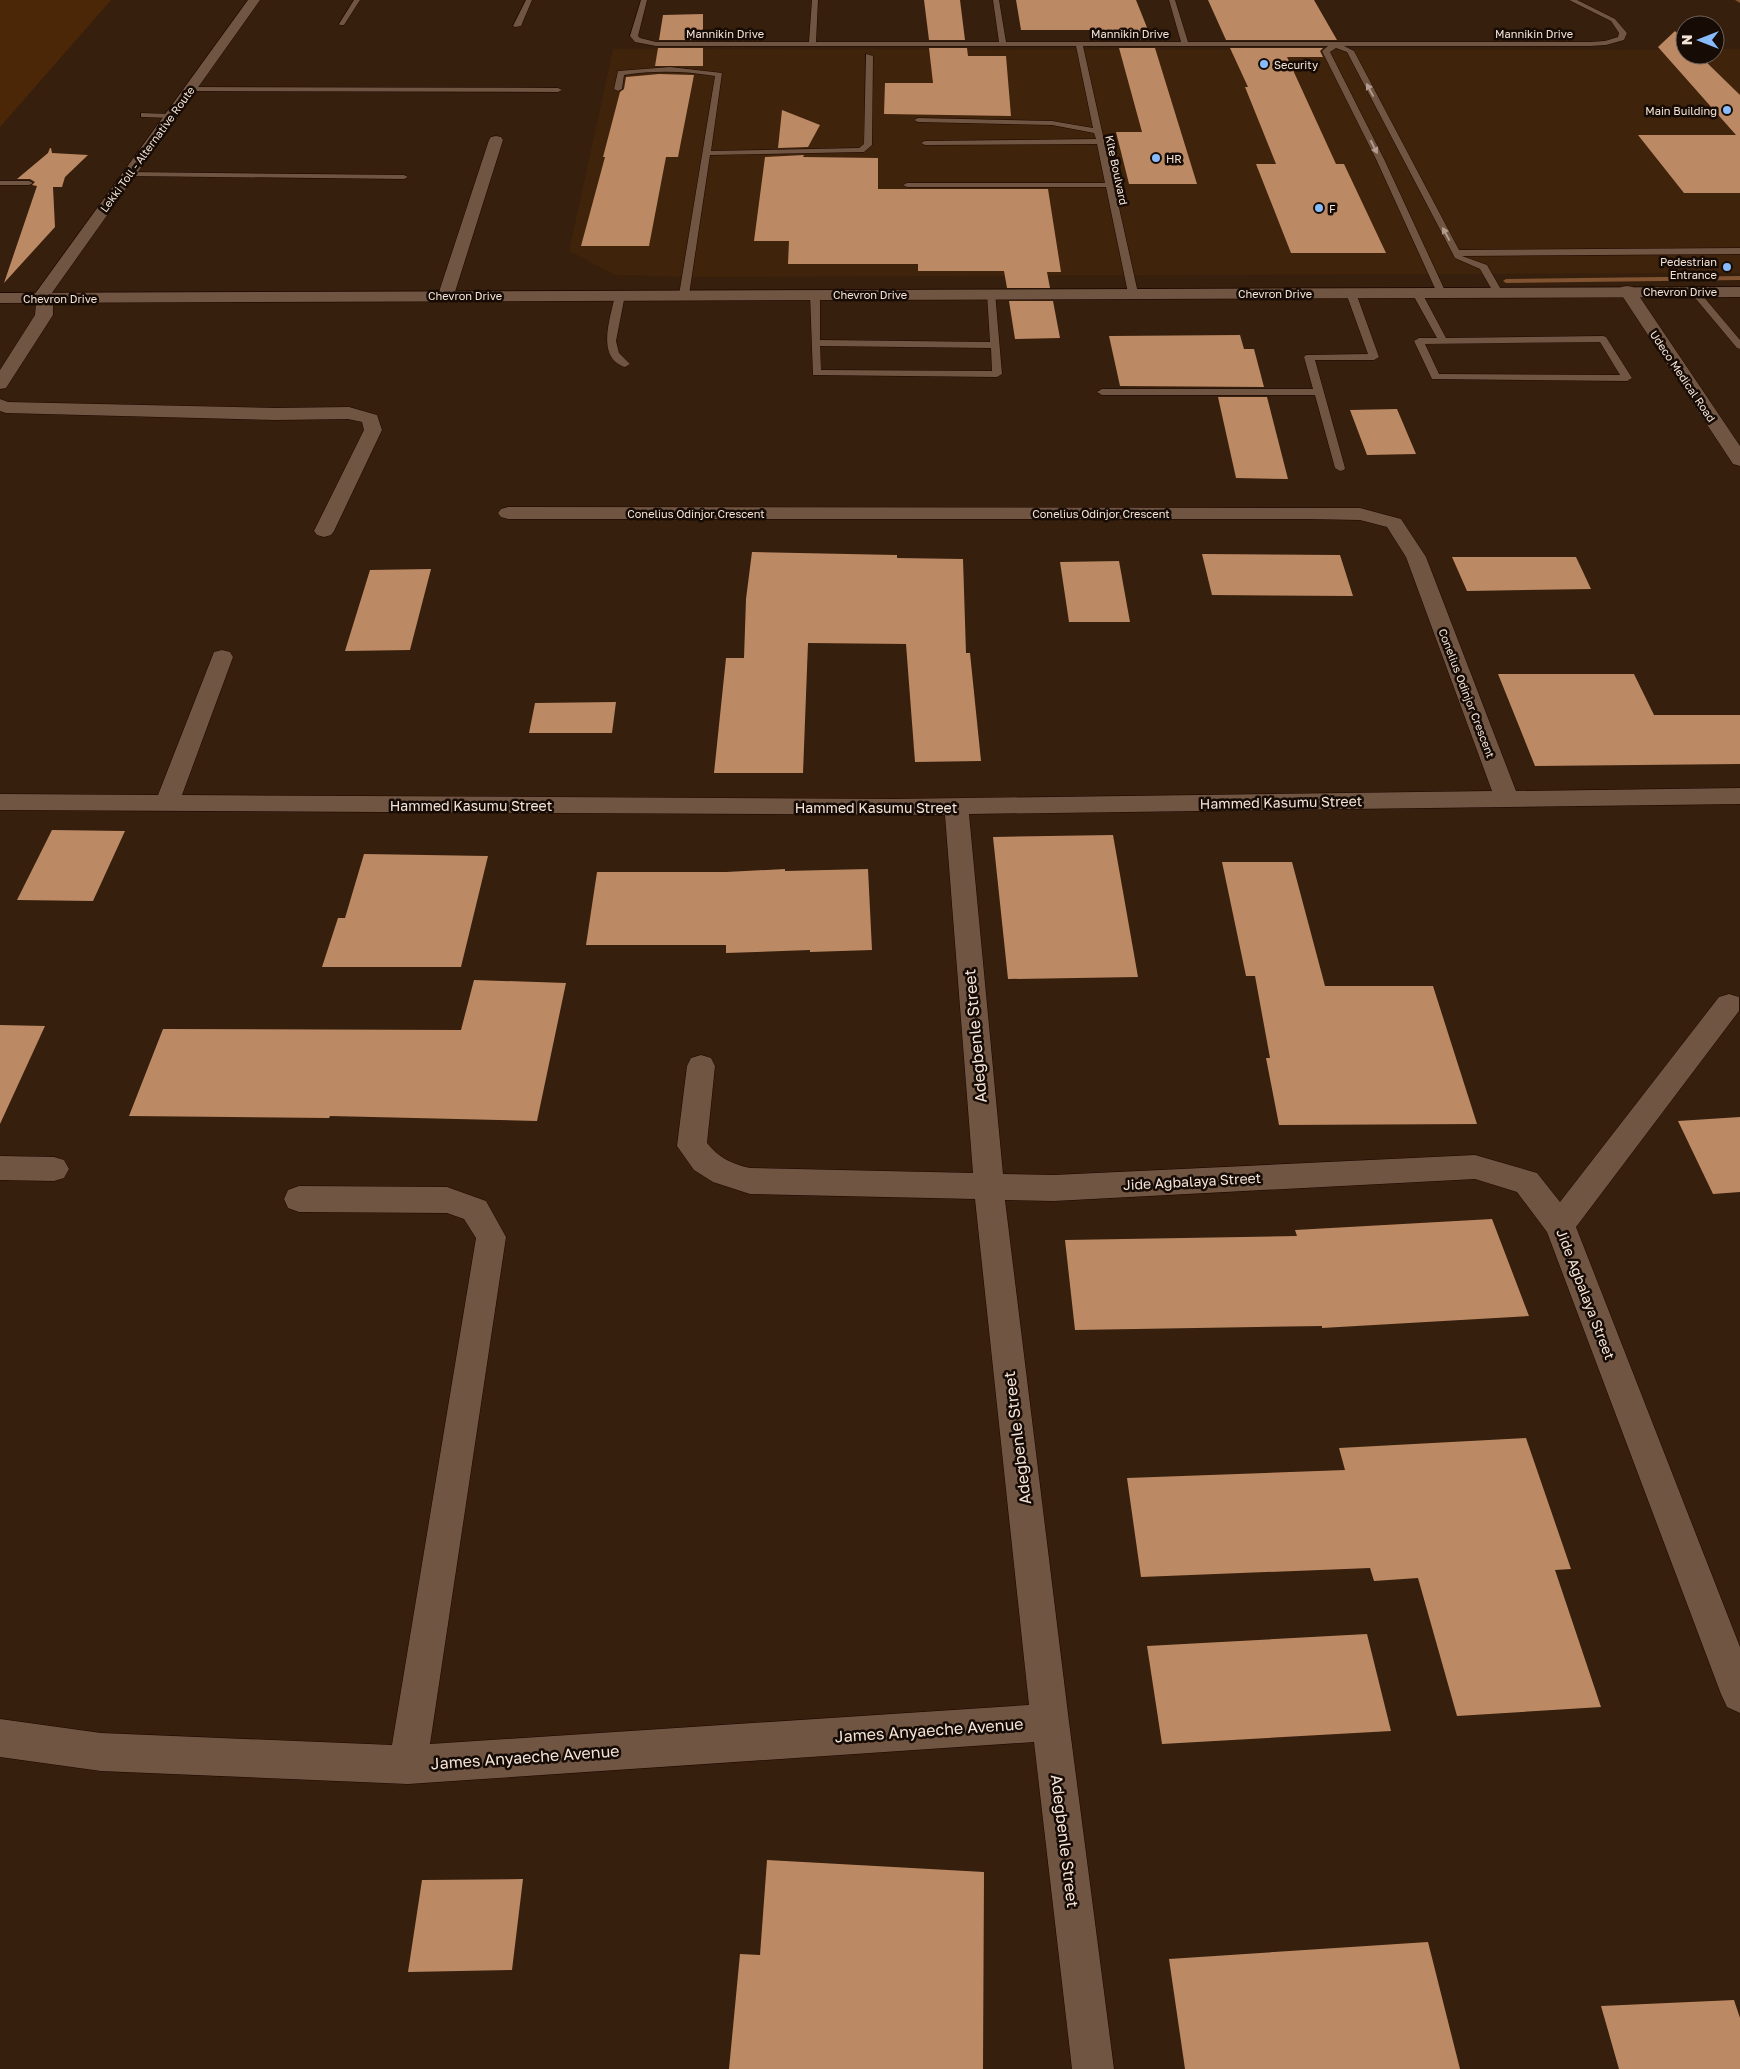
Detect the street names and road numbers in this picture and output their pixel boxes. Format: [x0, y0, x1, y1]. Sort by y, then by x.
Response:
street label: Mannikin Drive [686, 27, 764, 40]
street label: Mannikin Drive [1091, 27, 1169, 40]
street label: Mannikin Drive [1495, 27, 1573, 40]
street label: Lekki Toll - Alternative Route [97, 84, 197, 214]
street label: Kite Boulvard [1103, 134, 1131, 206]
street label: Chevron Drive [1643, 285, 1717, 298]
street label: Chevron Drive [1238, 287, 1312, 300]
street label: Chevron Drive [833, 288, 907, 301]
street label: Chevron Drive [428, 289, 502, 302]
street label: Chevron Drive [23, 292, 97, 305]
street label: Udeco Medical Road [1648, 328, 1718, 424]
street label: Conelius Odinjor Crescent [627, 507, 765, 520]
street label: Conelius Odinjor Crescent [1032, 507, 1170, 520]
street label: Conelius Odinjor Crescent [1436, 627, 1498, 759]
street label: Hammed Kasumu Street [1200, 792, 1362, 812]
street label: Hammed Kasumu Street [390, 797, 552, 814]
street label: Hammed Kasumu Street [795, 799, 957, 816]
street label: Adegbenle Street [959, 968, 991, 1104]
street label: Jide Agbalaya Street [1122, 1169, 1262, 1193]
street label: Jide Agbalaya Street [1553, 1226, 1619, 1362]
street label: Adegbenle Street [999, 1370, 1035, 1506]
street label: James Anyaeche Avenue [834, 1713, 1024, 1747]
street label: James Anyaeche Avenue [430, 1740, 620, 1774]
street label: Adegbenle Street [1047, 1773, 1083, 1909]

